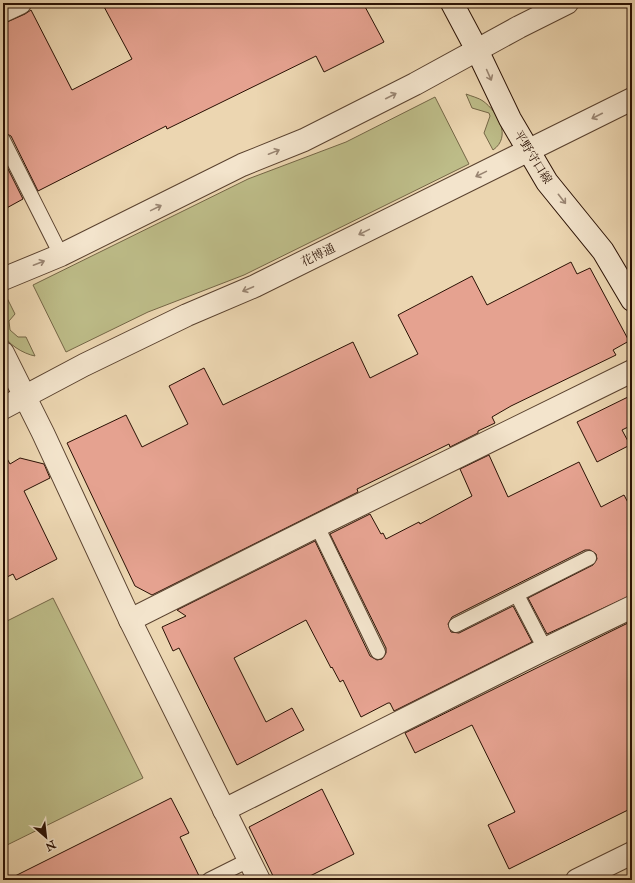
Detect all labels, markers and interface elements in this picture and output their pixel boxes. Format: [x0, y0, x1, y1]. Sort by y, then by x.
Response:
one-way arrow [486, 69, 493, 81]
one-way arrow [385, 92, 397, 100]
one-way arrow [591, 113, 603, 120]
street label: 平野守口線 [510, 128, 555, 187]
one-way arrow [267, 148, 279, 156]
one-way arrow [475, 171, 487, 178]
one-way arrow [557, 193, 566, 204]
one-way arrow [150, 204, 162, 211]
one-way arrow [359, 229, 371, 236]
street label: 花博通 [299, 241, 338, 270]
one-way arrow [32, 259, 44, 267]
one-way arrow [242, 286, 254, 293]
north arrow [26, 817, 66, 857]
text: N [42, 837, 59, 854]

